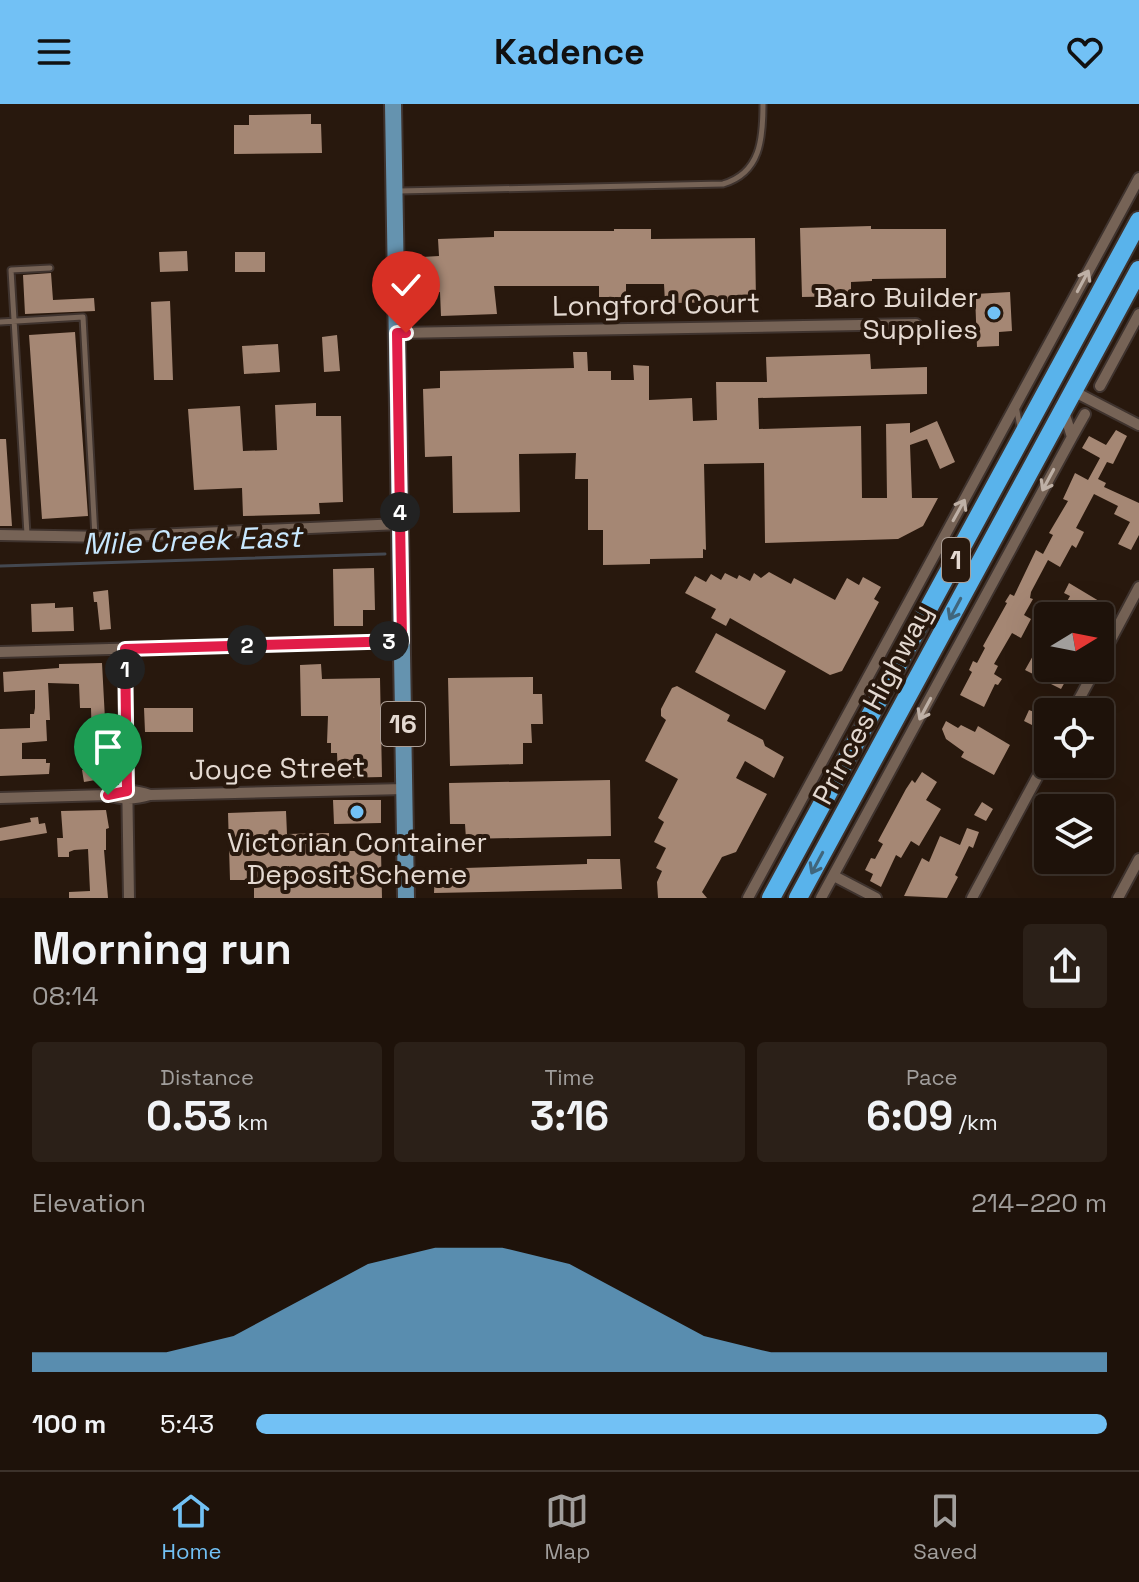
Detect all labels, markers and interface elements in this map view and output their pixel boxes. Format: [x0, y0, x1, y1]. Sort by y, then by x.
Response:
text: Kadence [494, 29, 645, 75]
icon: menu [32, 30, 76, 74]
icon: heart [1063, 30, 1107, 74]
pin [372, 251, 440, 333]
icon: check [384, 263, 428, 307]
one-way arrow [1076, 270, 1092, 294]
place label: Baro Builder Supplies [814, 279, 978, 347]
street label: Longford Court [552, 284, 760, 324]
marker: Baro Builder Supplies [985, 304, 1003, 322]
one-way arrow [1040, 468, 1056, 492]
pin: 4 [380, 492, 420, 532]
text: 4 [393, 498, 407, 526]
one-way arrow [952, 499, 968, 522]
water label: Mile Creek East [82, 517, 305, 563]
road number: 1 [942, 538, 970, 582]
one-way arrow [946, 597, 962, 621]
street label: Princes Highway [804, 598, 940, 810]
north arrow [1034, 602, 1114, 682]
map controls [1034, 602, 1114, 874]
pin: 3 [369, 621, 409, 661]
pin: 2 [227, 625, 267, 665]
text: 3 [382, 627, 396, 655]
text: 2 [240, 631, 254, 659]
pin: 1 [105, 649, 145, 689]
text: 1 [120, 655, 130, 683]
one-way arrow [917, 697, 933, 721]
button: locate [1034, 698, 1114, 778]
road number: 16 [381, 702, 425, 746]
pin [74, 713, 142, 795]
icon: arrive [86, 725, 130, 769]
street label: Joyce Street [188, 748, 366, 788]
button: layers [1034, 794, 1114, 874]
marker: Victorian Container Deposit Scheme [348, 803, 366, 821]
place label: Victorian Container Deposit Scheme [227, 824, 487, 892]
one-way arrow [809, 850, 825, 874]
text: Morning run [32, 921, 292, 977]
button: share [1023, 924, 1107, 1008]
text: 08:14 [32, 979, 99, 1013]
text: Distance [160, 1063, 254, 1091]
text: Time [544, 1063, 595, 1091]
text: Pace [906, 1063, 958, 1091]
text: 0.53 [146, 1091, 232, 1142]
text: 3:16 [530, 1091, 609, 1142]
text: 6:09 [866, 1091, 953, 1142]
text: km [232, 1108, 268, 1136]
text: /km [953, 1108, 998, 1136]
text: Elevation [32, 1186, 146, 1220]
text: 214–220 m [971, 1186, 1107, 1220]
text: 100 m [32, 1407, 106, 1441]
text: 5:43 [160, 1407, 214, 1441]
tab: Home [162, 1489, 221, 1565]
tab: Map [544, 1489, 590, 1565]
tab: Saved [913, 1489, 978, 1565]

